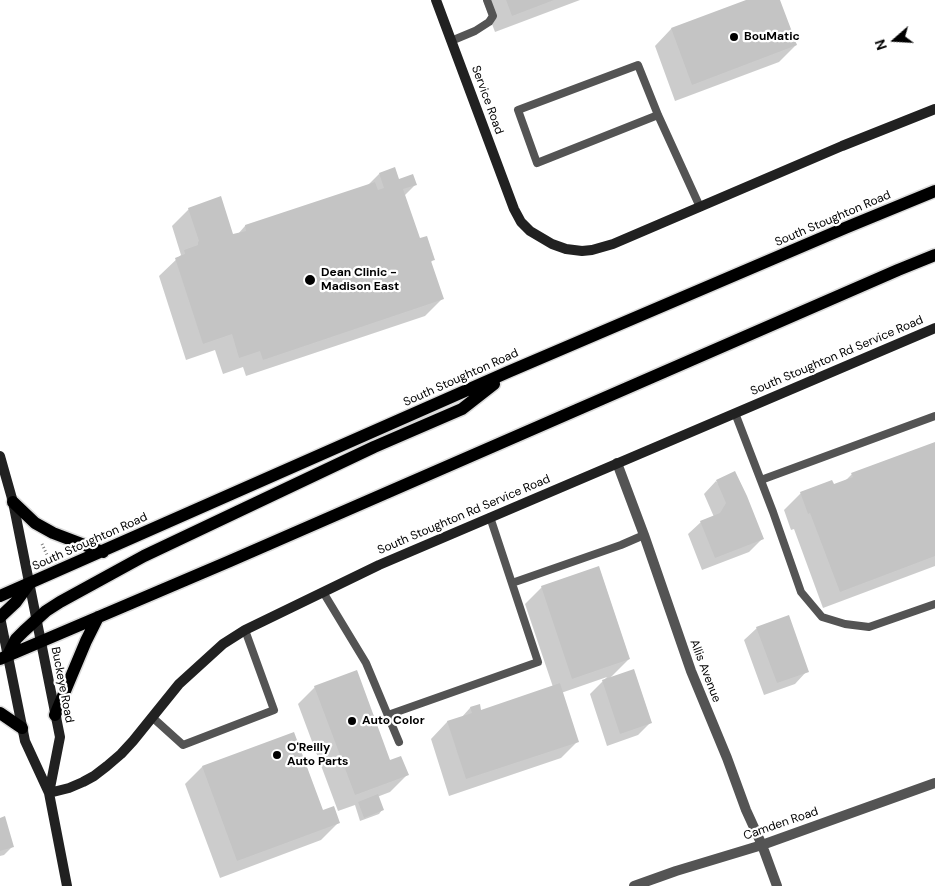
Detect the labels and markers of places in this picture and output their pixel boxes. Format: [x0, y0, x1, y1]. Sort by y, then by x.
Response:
place label: BouMatic [744, 30, 800, 44]
marker: BouMatic [728, 31, 740, 43]
place label: Dean Clinic - Madison East [321, 266, 399, 294]
marker: Dean Clinic - Madison East [303, 273, 317, 287]
place label: Auto Color [362, 714, 425, 728]
marker: Auto Color [346, 715, 358, 727]
place label: O'Reilly Auto Parts [287, 741, 348, 769]
marker: O'Reilly Auto Parts [271, 749, 283, 761]

